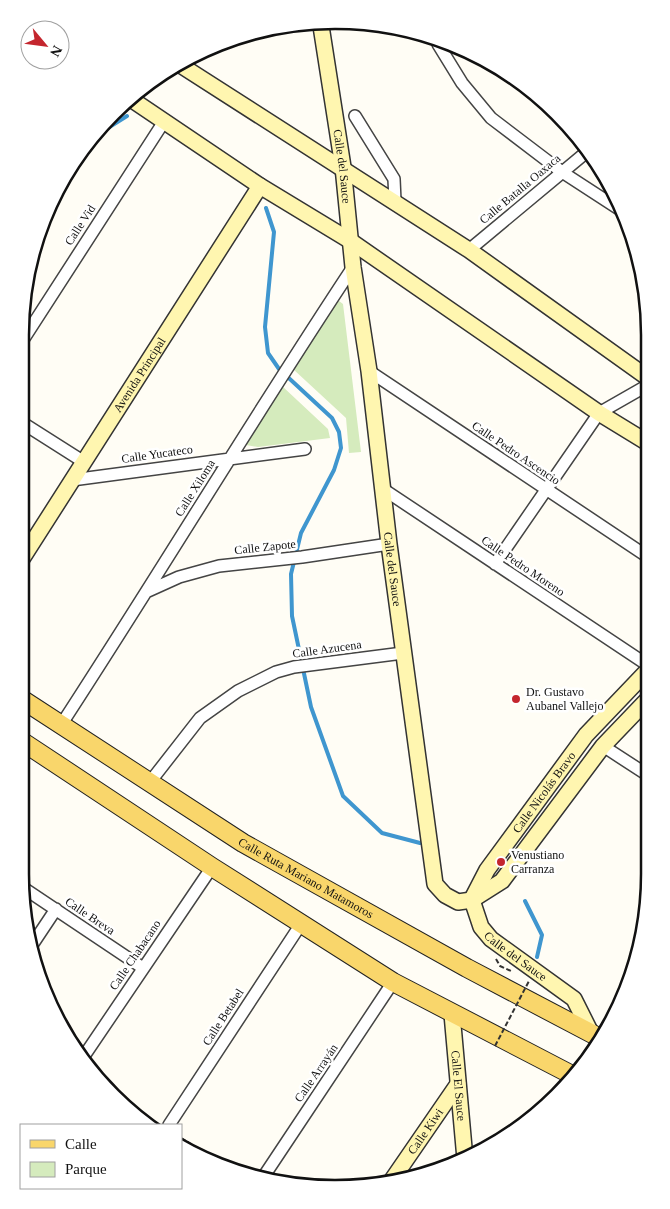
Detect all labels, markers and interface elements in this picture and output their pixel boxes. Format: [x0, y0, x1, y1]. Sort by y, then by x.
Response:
north arrow [20, 20, 70, 70]
text: N [47, 43, 65, 59]
street label: Calle del Sauce [330, 128, 354, 204]
street label: Calle Batalla Oaxaca [477, 151, 564, 227]
street label: Calle Vid [62, 202, 98, 248]
street label: Avenida Principal [110, 334, 169, 415]
street label: Calle Pedro Ascencio [469, 418, 563, 488]
street label: Calle Yucateco [120, 442, 194, 466]
street label: Calle Xiloma [172, 456, 218, 519]
street label: Calle del Sauce [381, 531, 404, 607]
street label: Calle Pedro Moreno [479, 533, 567, 599]
street label: Calle Zapote [234, 537, 296, 557]
street label: Calle Azucena [292, 637, 363, 661]
place label: Dr. Gustavo Aubanel Vallejo [526, 685, 603, 713]
marker: Dr. Gustavo Aubanel Vallejo [510, 693, 522, 705]
street label: Calle Nicolás Bravo [510, 749, 578, 836]
street label: Calle Ruta Mariano Matamoros [236, 835, 376, 921]
place label: Venustiano Carranza [511, 848, 564, 876]
marker: Venustiano Carranza [495, 856, 507, 868]
street label: Calle Breva [62, 894, 118, 938]
street label: Calle Chabacano [106, 917, 164, 993]
street label: Calle del Sauce [481, 929, 550, 984]
street label: Calle Betabel [199, 985, 247, 1048]
street label: Calle Arrayán [291, 1041, 341, 1105]
street label: Calle El Sauce [448, 1050, 469, 1122]
street label: Calle Kiwi [405, 1105, 446, 1157]
legend [20, 1124, 182, 1189]
text: Calle [65, 1136, 97, 1152]
text: Parque [65, 1161, 107, 1177]

